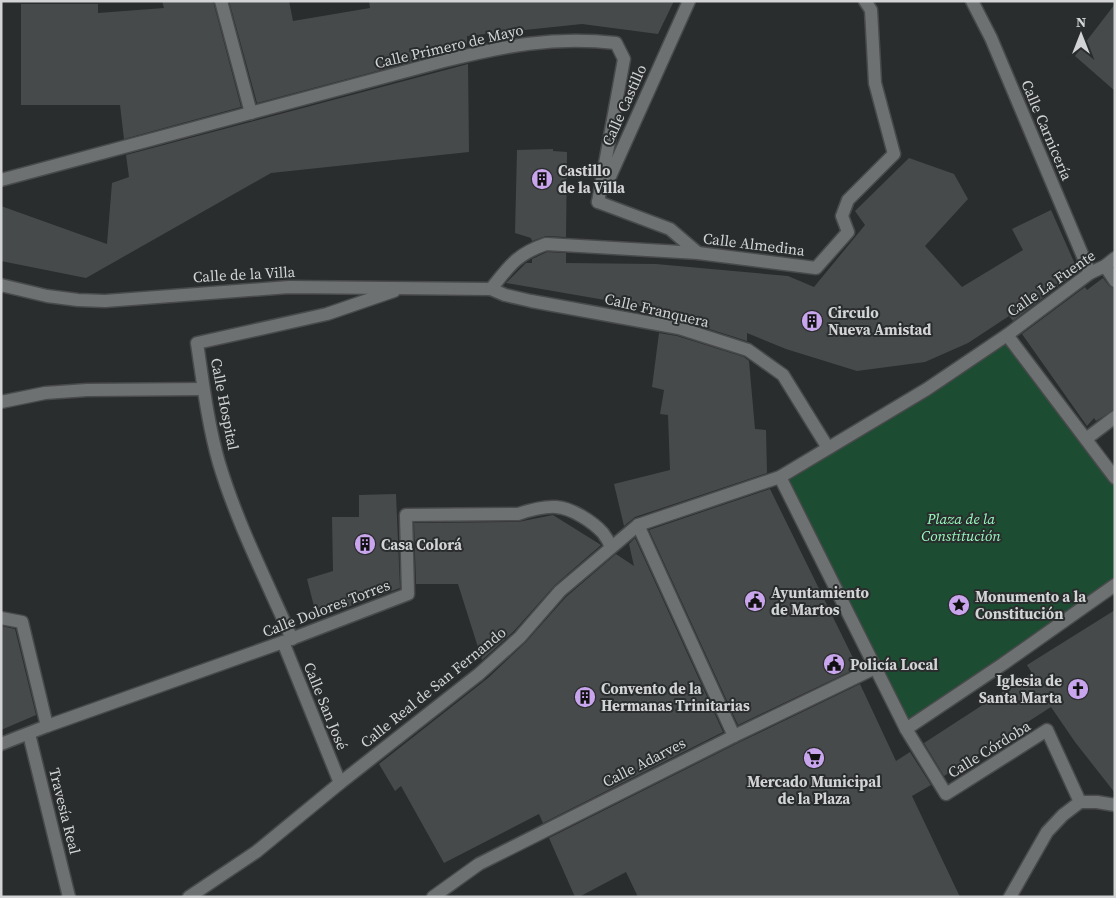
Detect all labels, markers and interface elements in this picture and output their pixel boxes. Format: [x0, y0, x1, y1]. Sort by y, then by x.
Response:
north arrow [1056, 10, 1106, 60]
text: N [1076, 12, 1086, 32]
street label: Calle Primero de Mayo [373, 19, 525, 73]
street label: Calle Castillo [597, 61, 651, 149]
street label: Calle Carnicería [1016, 76, 1078, 184]
place label: Castillo de la Villa [558, 160, 626, 198]
building icon: Castillo de la Villa [530, 167, 554, 191]
street label: Calle Almedina [702, 227, 806, 261]
street label: Calle La Fuente [1003, 245, 1100, 321]
street label: Calle de la Villa [192, 261, 296, 287]
street label: Calle Franquera [603, 288, 712, 332]
place label: Circulo Nueva Amistad [828, 302, 932, 340]
building icon: Circulo Nueva Amistad [800, 309, 824, 333]
street label: Calle Hospital [206, 356, 244, 452]
park label: Plaza de la Constitución [921, 508, 1001, 546]
building icon: Casa Colorá [353, 532, 377, 556]
place label: Casa Colorá [381, 534, 463, 555]
street label: Calle Dolores Torres [259, 574, 393, 642]
place label: Ayuntamiento de Martos [771, 582, 870, 620]
place label: Monumento a la Constitución [975, 586, 1087, 624]
public building icon: Ayuntamiento de Martos [743, 589, 767, 613]
place icon: Monumento a la Constitución [947, 593, 971, 617]
street label: Calle Real de San Fernando [356, 622, 510, 752]
public building icon: Policía Local [822, 652, 846, 676]
place label: Policía Local [850, 654, 938, 675]
street label: Calle San José [299, 659, 353, 753]
place label: Iglesia de Santa Marta [979, 670, 1063, 708]
church icon: Iglesia de Santa Marta [1066, 677, 1090, 701]
place label: Convento de la Hermanas Trinitarias [601, 678, 750, 716]
building icon: Convento de la Hermanas Trinitarias [573, 685, 597, 709]
street label: Calle Córdoba [944, 715, 1035, 783]
street label: Calle Adarves [599, 732, 689, 792]
supermarket icon: Mercado Municipal de la Plaza [802, 746, 826, 770]
street label: Travesía Real [44, 766, 86, 857]
place label: Mercado Municipal de la Plaza [747, 771, 881, 809]

